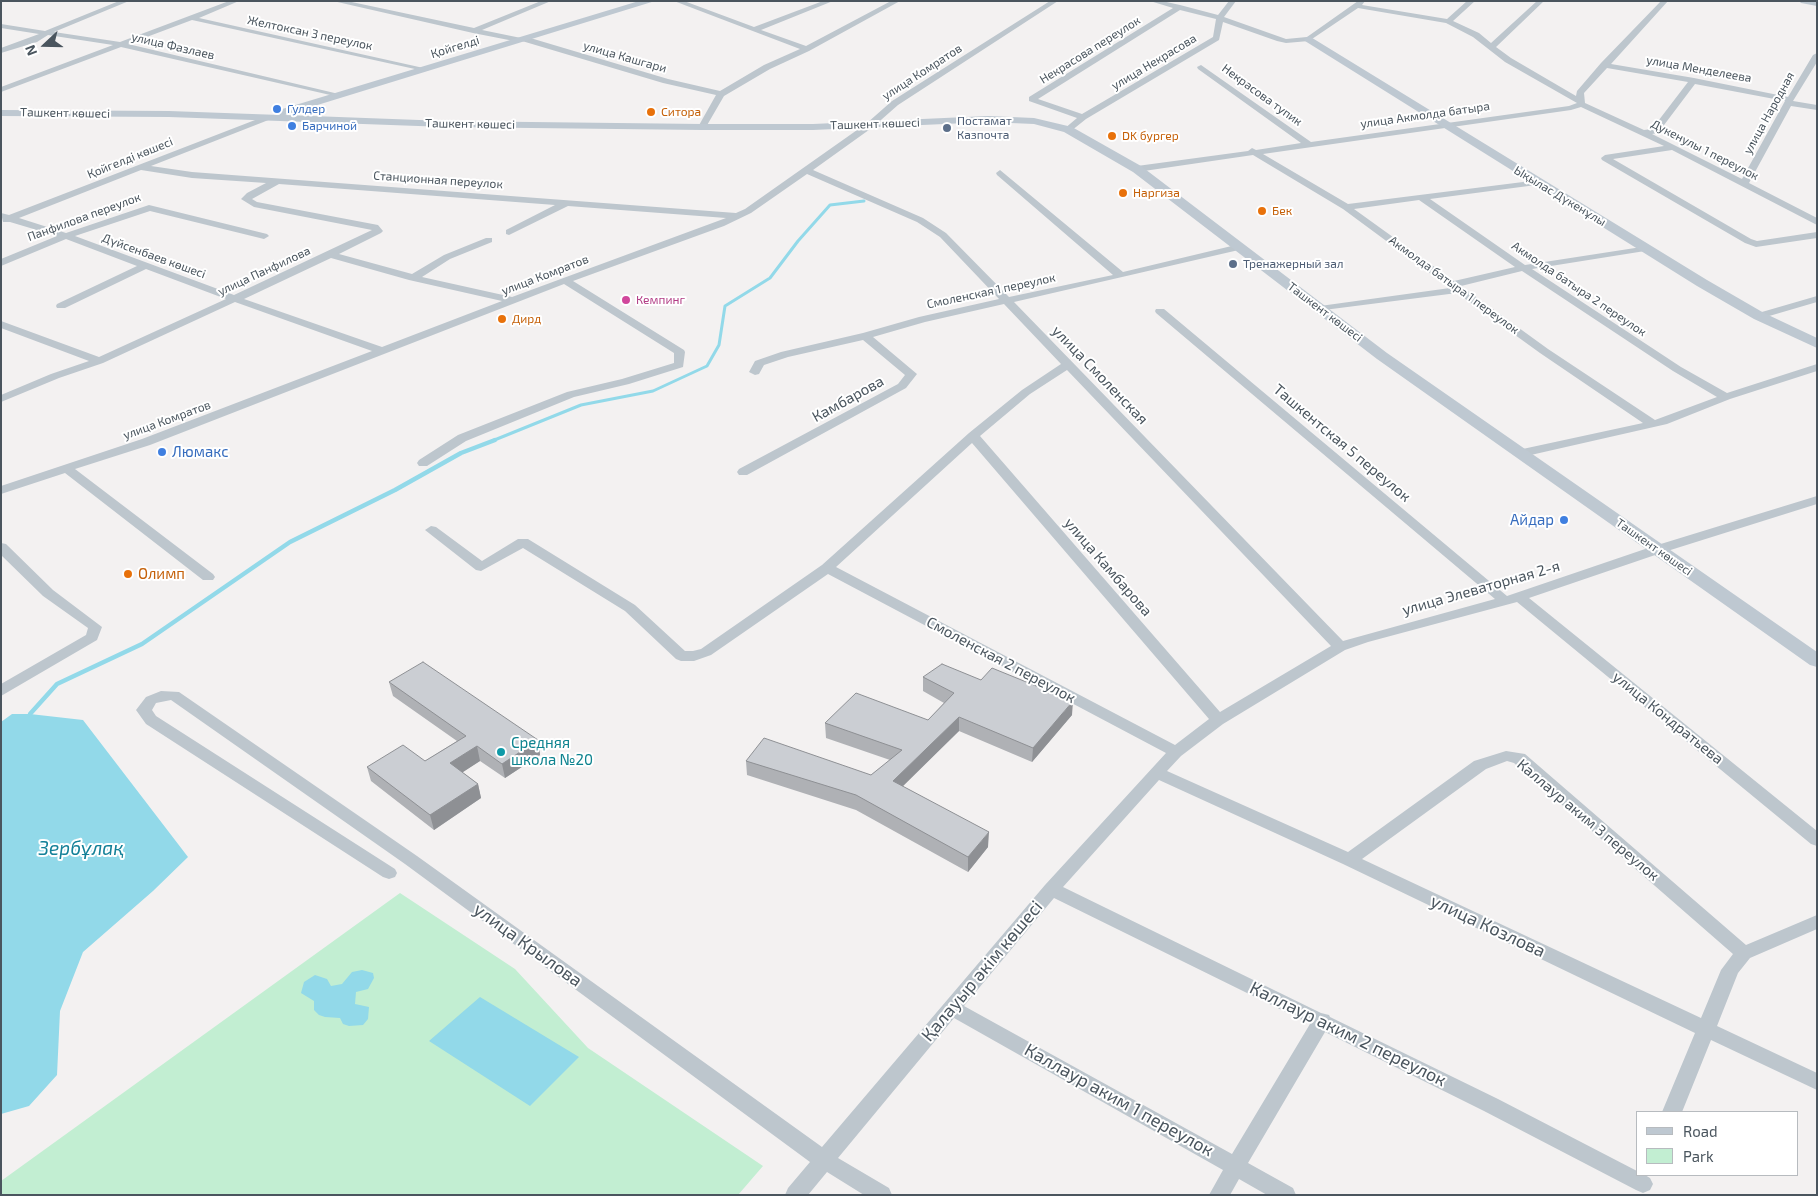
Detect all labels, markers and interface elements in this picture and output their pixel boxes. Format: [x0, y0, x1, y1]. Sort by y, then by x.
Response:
street label: Желтоксан 3 переулок [246, 13, 374, 53]
street label: Некрасова переулок [1037, 13, 1143, 87]
north arrow [20, 20, 70, 70]
street label: улица Фазлаев [130, 29, 216, 63]
street label: улица Некрасова [1109, 31, 1199, 93]
street label: Қойгелді [429, 33, 481, 61]
street label: улица Кашгари [582, 38, 668, 76]
street label: улица Комратов [879, 41, 965, 103]
text: N [21, 43, 40, 58]
street label: улица Менделеева [1645, 53, 1753, 85]
street label: Некрасова тупик [1219, 61, 1305, 129]
street label: улица Народная [1740, 69, 1798, 157]
street label: улица Акмолда батыра [1359, 99, 1491, 131]
place label: Гулдер [287, 102, 325, 116]
marker: Гулдер [271, 103, 283, 115]
street label: Ташкент көшесі [20, 105, 110, 121]
place label: Ситора [661, 105, 701, 119]
marker: Ситора [645, 106, 657, 118]
place label: Постамат Казпочта [957, 114, 1012, 142]
street label: Ташкент көшесі [830, 115, 920, 133]
street label: Ташкент көшесі [425, 116, 515, 132]
street label: Дукенулы 1 переулок [1649, 117, 1761, 183]
place label: Барчиной [302, 119, 357, 133]
marker: Барчиной [286, 120, 298, 132]
marker: Постамат Казпочта [941, 122, 953, 134]
place label: DK бургер [1122, 129, 1179, 143]
marker: DK бургер [1106, 130, 1118, 142]
street label: Қойгелді көшесі [85, 134, 175, 182]
street label: Ықылас Дүкенұлы [1511, 163, 1609, 229]
street label: Станционная переулок [373, 168, 503, 192]
place label: Наргиза [1133, 186, 1180, 200]
marker: Наргиза [1117, 187, 1129, 199]
street label: Панфилова переулок [25, 190, 143, 244]
place label: Бек [1272, 204, 1292, 218]
marker: Бек [1256, 205, 1268, 217]
street label: Дүйсенбаев көшесі [100, 231, 208, 281]
street label: Акмолда батыра 1 переулок [1386, 233, 1522, 337]
street label: Акмолда батыра 2 переулок [1509, 239, 1649, 339]
street label: улица Панфилова [215, 243, 313, 299]
street label: улица Комратов [499, 252, 591, 298]
place label: Тренажерный зал [1243, 257, 1344, 271]
marker: Тренажерный зал [1227, 258, 1239, 270]
street label: Смоленская 1 переулок [925, 270, 1057, 312]
street label: Ташкент көшесі [1285, 279, 1365, 345]
place label: Кемпинг [636, 293, 685, 307]
marker: Кемпинг [620, 294, 632, 306]
place label: Дирд [512, 312, 541, 326]
marker: Дирд [496, 313, 508, 325]
street label: улица Смоленская [1048, 322, 1152, 428]
street label: Камбарова [809, 372, 887, 426]
street label: Ташкентская 5 переулок [1270, 380, 1414, 506]
street label: улица Комратов [121, 397, 213, 443]
place label: Люмакс [172, 443, 229, 461]
marker: Люмакс [156, 446, 168, 458]
place label: Айдар [1510, 511, 1554, 529]
street label: улица Камбарова [1060, 514, 1156, 620]
marker: Айдар [1558, 514, 1570, 526]
street label: Ташкент көшесі [1613, 515, 1695, 579]
street label: улица Элеваторная 2-я [1400, 557, 1562, 619]
place label: Олимп [138, 565, 185, 583]
marker: Олимп [122, 568, 134, 580]
street label: Смоленская 2 переулок [923, 613, 1079, 707]
street label: улица Кондратьева [1609, 668, 1727, 768]
place label: Средняя школа №20 [511, 734, 593, 769]
marker: Средняя школа №20 [495, 746, 507, 758]
street label: Каллаур аким 3 переулок [1513, 755, 1663, 885]
water label: Зербұлақ [39, 838, 123, 860]
street label: улица Козлова [1427, 890, 1549, 962]
street label: Қалауыр әкім көшесі [917, 896, 1047, 1046]
street label: улица Крылова [470, 898, 586, 992]
street label: Каллаур аким 2 переулок [1246, 977, 1450, 1091]
street label: Каллаур аким 1 переулок [1021, 1039, 1217, 1161]
legend [1636, 1111, 1798, 1176]
text: Road [1683, 1122, 1718, 1140]
text: Park [1683, 1147, 1714, 1165]

